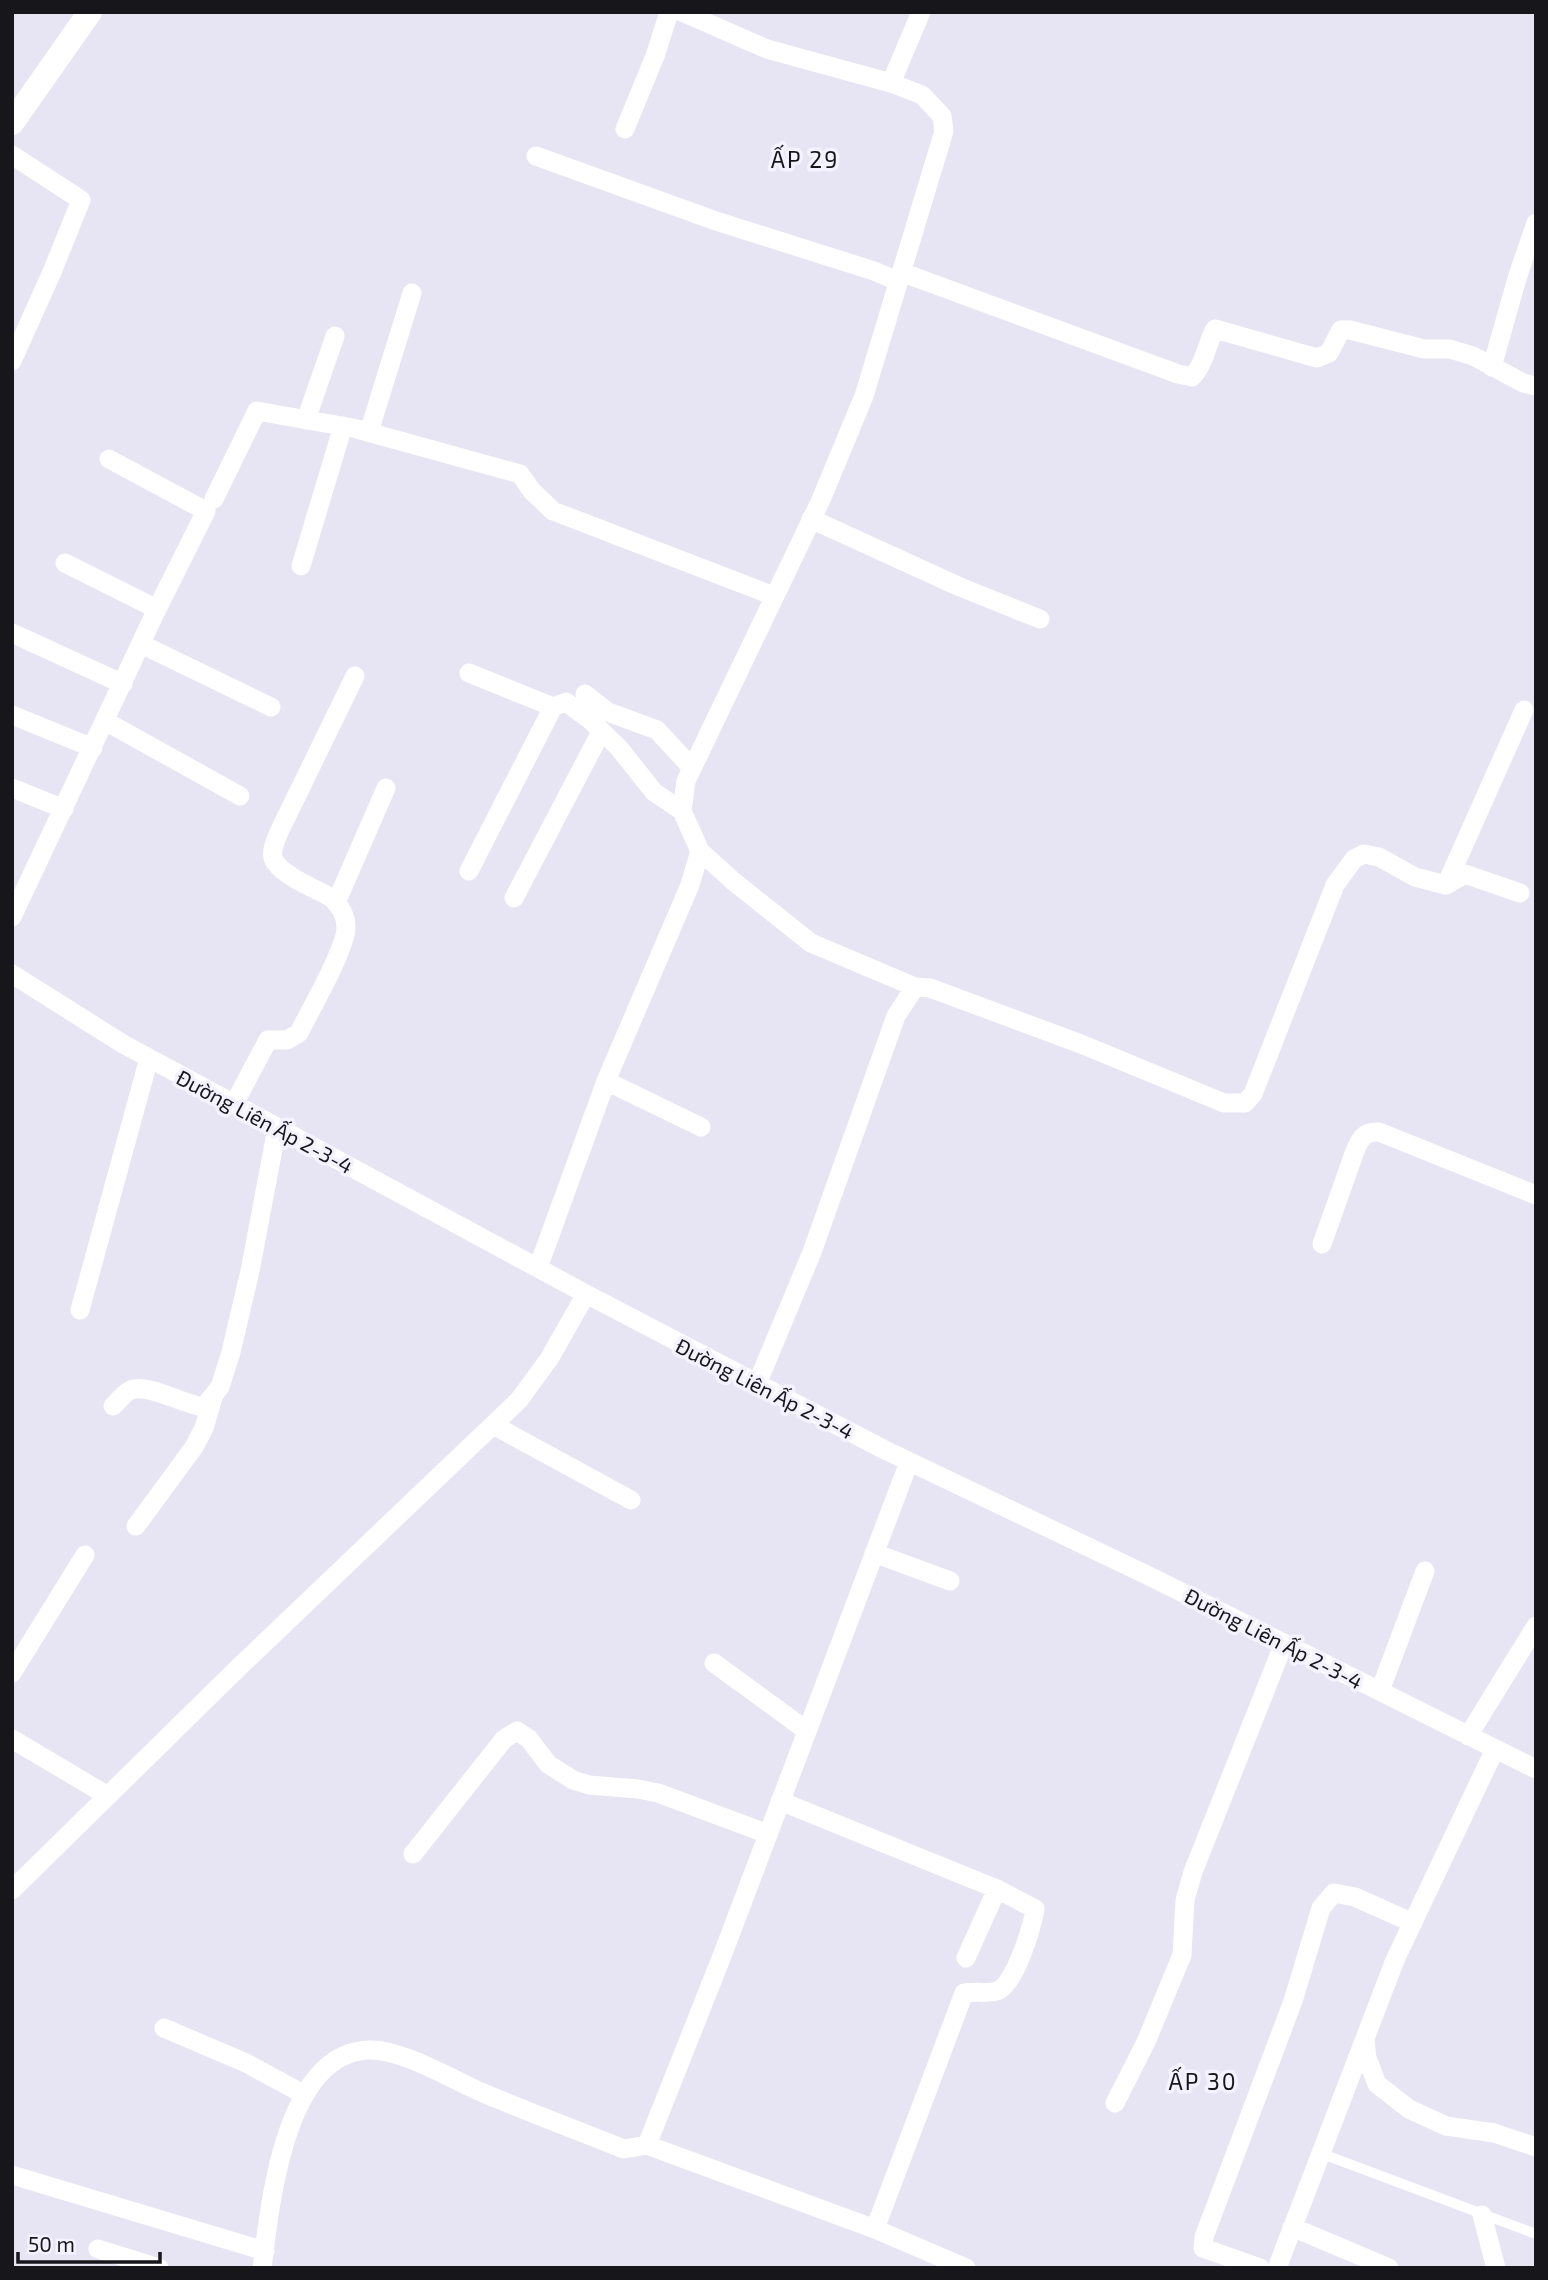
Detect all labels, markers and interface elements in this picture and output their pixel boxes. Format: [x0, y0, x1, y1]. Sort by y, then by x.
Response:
district label: ẤP 29 [771, 144, 839, 173]
street label: Đường Liên Ấp 2-3-4 [173, 1063, 358, 1178]
street label: Đường Liên Ấp 2-3-4 [672, 1331, 859, 1444]
street label: Đường Liên Ấp 2-3-4 [1181, 1581, 1368, 1694]
district label: ẤP 30 [1168, 2066, 1238, 2095]
scale bar [18, 2220, 159, 2264]
text: 50 m [28, 2231, 75, 2256]

